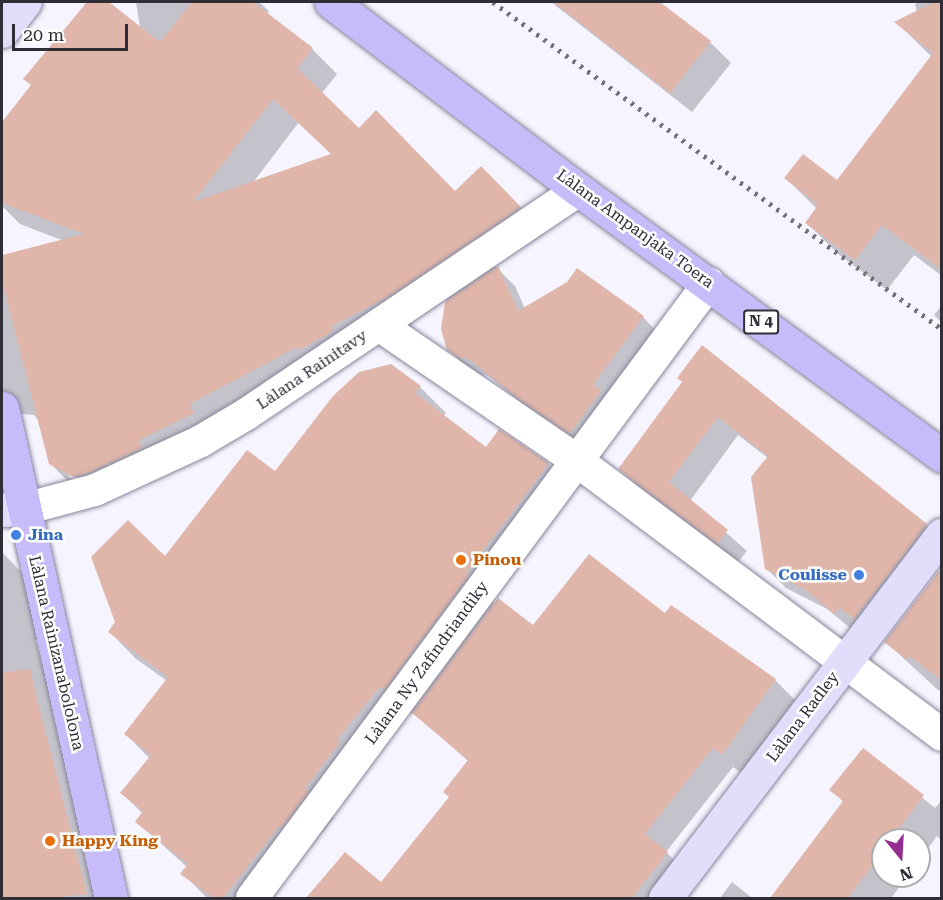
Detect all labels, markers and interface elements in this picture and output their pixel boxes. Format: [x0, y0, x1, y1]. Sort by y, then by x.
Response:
scale bar [15, 12, 130, 50]
text: 20 m [23, 24, 64, 45]
street label: Làlana Ampanjaka Toera [553, 166, 717, 292]
road number: N 4 [743, 310, 779, 334]
street label: Làlana Rainitavy [253, 326, 371, 414]
place label: Jina [28, 525, 63, 545]
marker: Jina [9, 528, 23, 542]
place label: Pinou [473, 550, 521, 570]
marker: Pinou [454, 553, 468, 567]
street label: Làlana Rainizanabololona [24, 554, 88, 752]
place label: Coulisse [778, 565, 847, 585]
marker: Coulisse [852, 568, 866, 582]
street label: Làlana Ny Zafindriandiky [361, 578, 493, 748]
street label: Làlana Radley [763, 668, 843, 766]
north arrow [871, 828, 931, 888]
place label: Happy King [62, 831, 158, 851]
marker: Happy King [43, 834, 57, 848]
text: N [897, 863, 915, 885]

